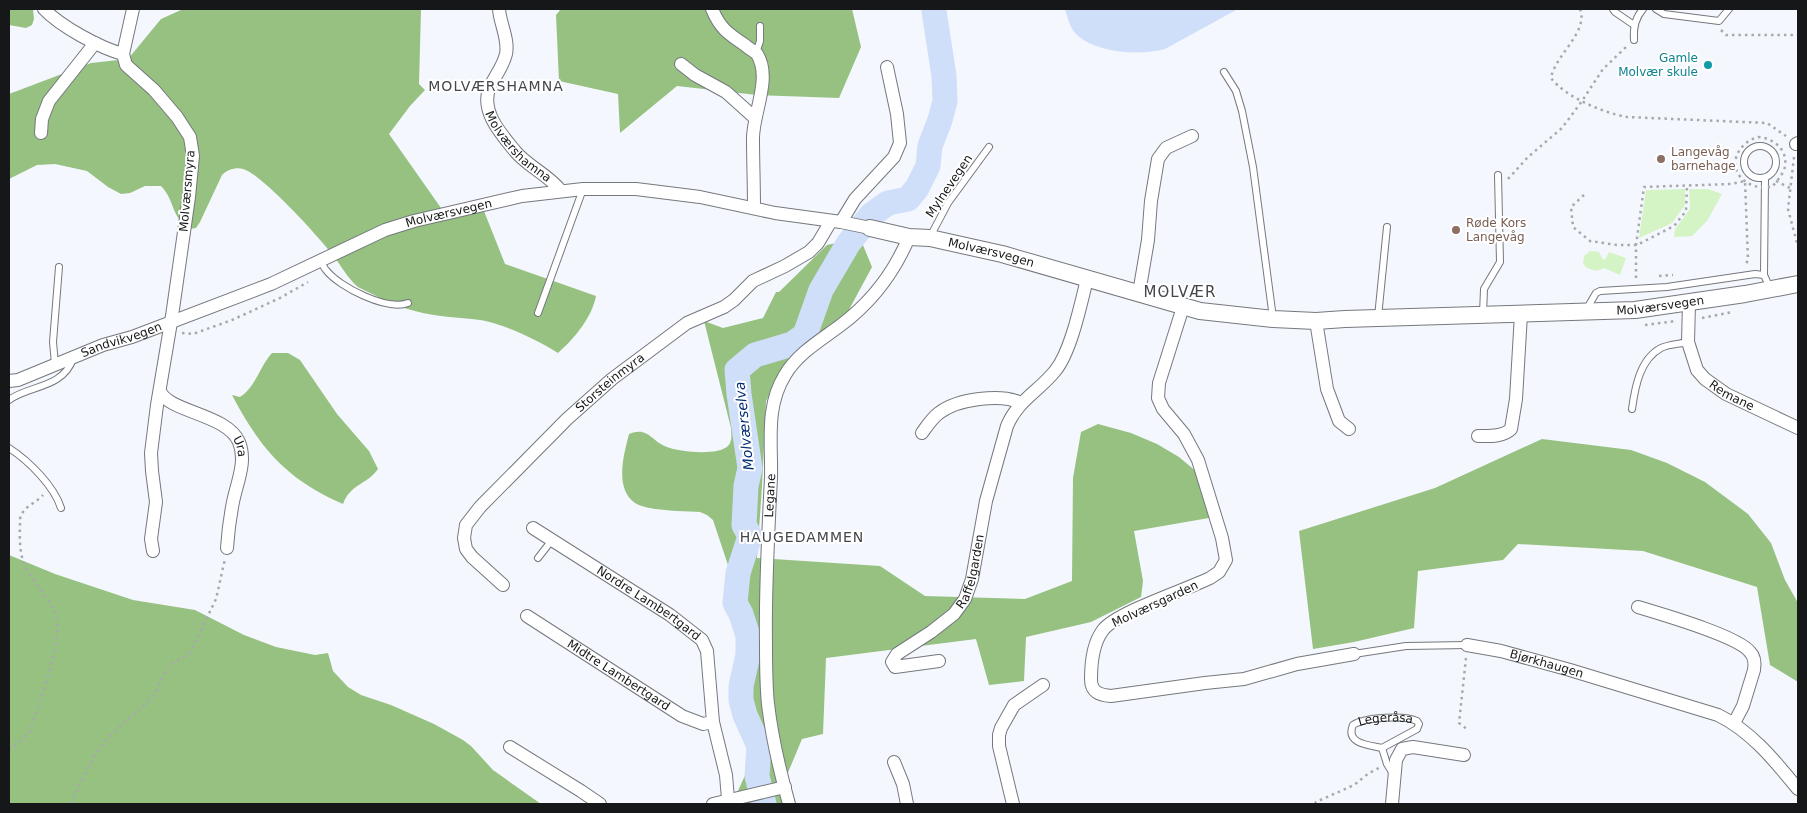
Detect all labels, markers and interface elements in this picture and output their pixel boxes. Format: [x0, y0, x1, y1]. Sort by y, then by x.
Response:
place label: Gamle Molvær skule [1618, 51, 1698, 79]
marker: Gamle Molvær skule [1702, 59, 1714, 71]
district label: MOLVÆRSHAMNA [428, 78, 564, 94]
street label: Molværshamna [482, 109, 554, 185]
place label: Langevåg barnehage [1671, 145, 1736, 173]
street label: Molværsmyra [176, 149, 198, 233]
street label: Mylnevegen [923, 152, 975, 220]
marker: Langevåg barnehage [1655, 153, 1667, 165]
street label: Molværsvegen [404, 196, 493, 230]
place label: Røde Kors Langevåg [1466, 216, 1526, 244]
marker: Røde Kors Langevåg [1450, 224, 1462, 236]
street label: Molværsvegen [947, 235, 1036, 270]
district label: MOLVÆR [1144, 283, 1216, 301]
street label: Molværsvegen [1616, 293, 1705, 318]
street label: Sandvikvegen [79, 319, 164, 360]
street label: Storsteinmyra [573, 350, 647, 415]
street label: Remane [1707, 377, 1756, 413]
water label: Molværselva [731, 381, 757, 471]
street label: Ura [230, 434, 249, 458]
street label: Legane [762, 473, 778, 518]
district label: HAUGEDAMMEN [740, 529, 864, 545]
street label: Raffelgarden [953, 533, 987, 612]
street label: Nordre Lambertgard [594, 563, 703, 643]
street label: Molværsgarden [1110, 578, 1200, 630]
street label: Midtre Lambertgard [565, 637, 673, 713]
street label: Bjørkhaugen [1508, 647, 1585, 681]
street label: Legeråsa [1357, 710, 1414, 729]

